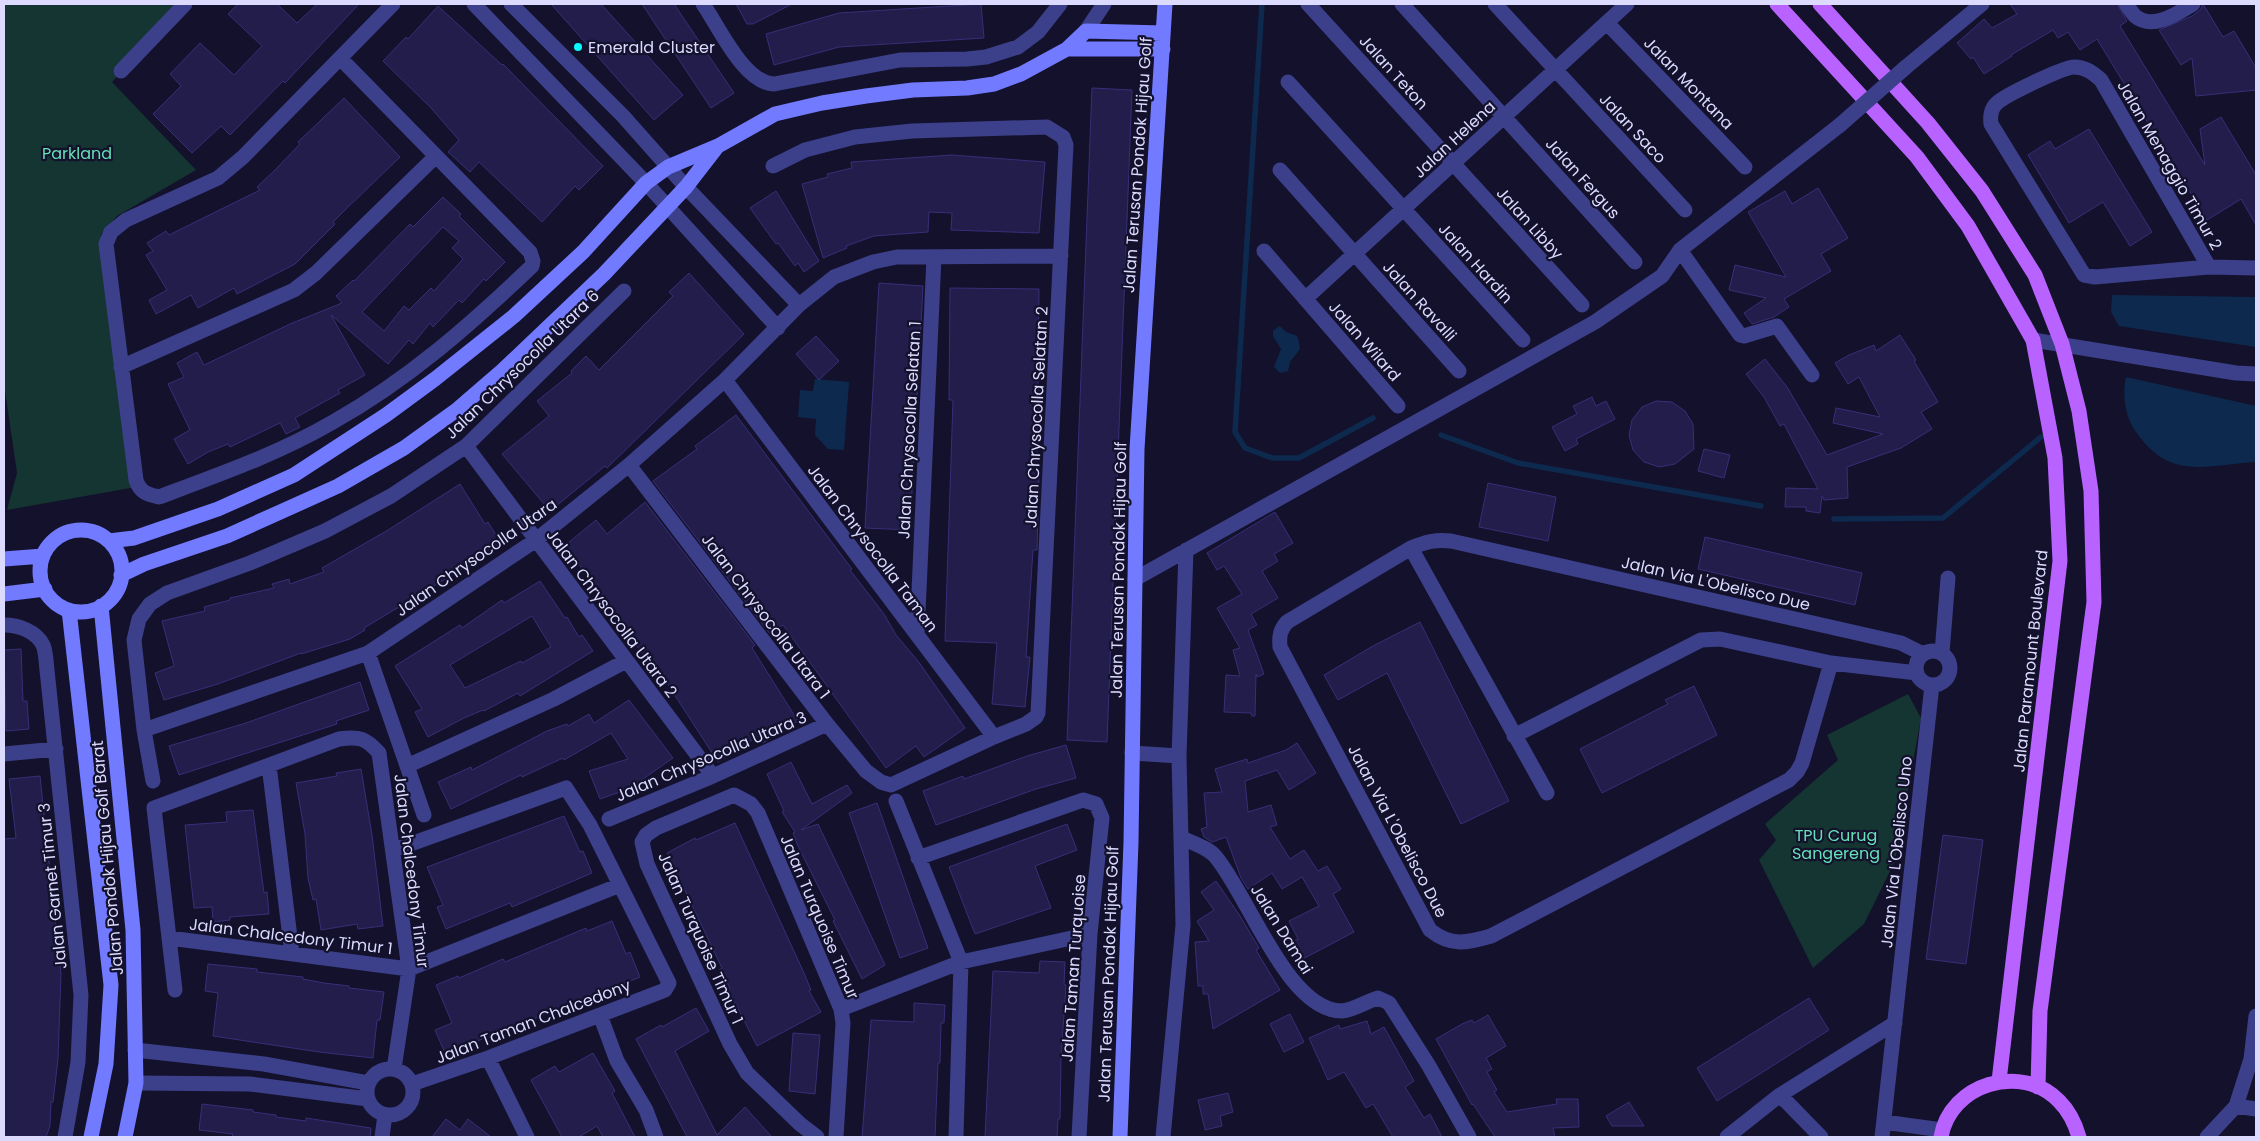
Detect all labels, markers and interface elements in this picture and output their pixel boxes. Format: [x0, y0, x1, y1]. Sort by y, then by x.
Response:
street label: Jalan Teton [1354, 30, 1433, 115]
street label: Jalan Montana [1639, 32, 1739, 135]
place label: Emerald Cluster [588, 36, 715, 59]
street label: Jalan Terusan Pondok Hijau Golf [1117, 36, 1158, 294]
marker: Emerald Cluster [572, 41, 584, 53]
street label: Jalan Menaggio Timur 2 [2112, 76, 2228, 254]
street label: Jalan Saco [1594, 88, 1671, 169]
street label: Jalan Helena [1408, 95, 1500, 183]
street label: Jalan Fergus [1540, 133, 1625, 224]
park label: Parkland [42, 142, 112, 165]
street label: Jalan Libby [1491, 182, 1568, 264]
street label: Jalan Hardin [1433, 218, 1518, 309]
street label: Jalan Ravalli [1377, 256, 1462, 346]
street label: Jalan Chrysocolla Utara 6 [440, 284, 605, 444]
street label: Jalan Wilard [1323, 296, 1406, 386]
street label: Jalan Chrysocolla Selatan 2 [1019, 306, 1054, 529]
street label: Jalan Chrysocolla Selatan 1 [892, 321, 927, 539]
street label: Jalan Terusan Pondok Hijau Golf [1105, 442, 1132, 698]
street label: Jalan Chrysocolla Taman [802, 460, 943, 637]
street label: Jalan Chrysocolla Utara [391, 493, 561, 622]
street label: Jalan Chrysocolla Utara 2 [541, 524, 683, 702]
street label: Jalan Chrysocolla Utara 1 [696, 529, 835, 704]
street label: Jalan Paramount Boulevard [2007, 549, 2054, 773]
street label: Jalan Via L'Obelisco Due [1619, 551, 1813, 616]
street label: Jalan Chrysocolla Utara 3 [612, 706, 810, 807]
street label: Jalan Pondok Hijau Golf Barat [86, 739, 129, 976]
street label: Jalan Via L'Obelisco Due [1342, 741, 1453, 922]
street label: Jalan Via L'Obelisco Uno [1875, 755, 1918, 949]
street label: Jalan Chalcedony Timur [388, 773, 435, 969]
street label: Jalan Garnet Timur 3 [32, 802, 73, 970]
park label: TPU Curug Sangereng [1792, 824, 1880, 865]
street label: Jalan Turquoise Timur [774, 831, 865, 1003]
street label: Jalan Terusan Pondok Hijau Golf [1093, 845, 1124, 1103]
street label: Jalan Turquoise Timur 1 [652, 849, 749, 1028]
street label: Jalan Taman Turquoise [1055, 873, 1092, 1063]
street label: Jalan Damai [1245, 880, 1318, 979]
street label: Jalan Chalcedony Timur 1 [188, 913, 394, 960]
street label: Jalan Taman Chalcedony [432, 974, 634, 1069]

